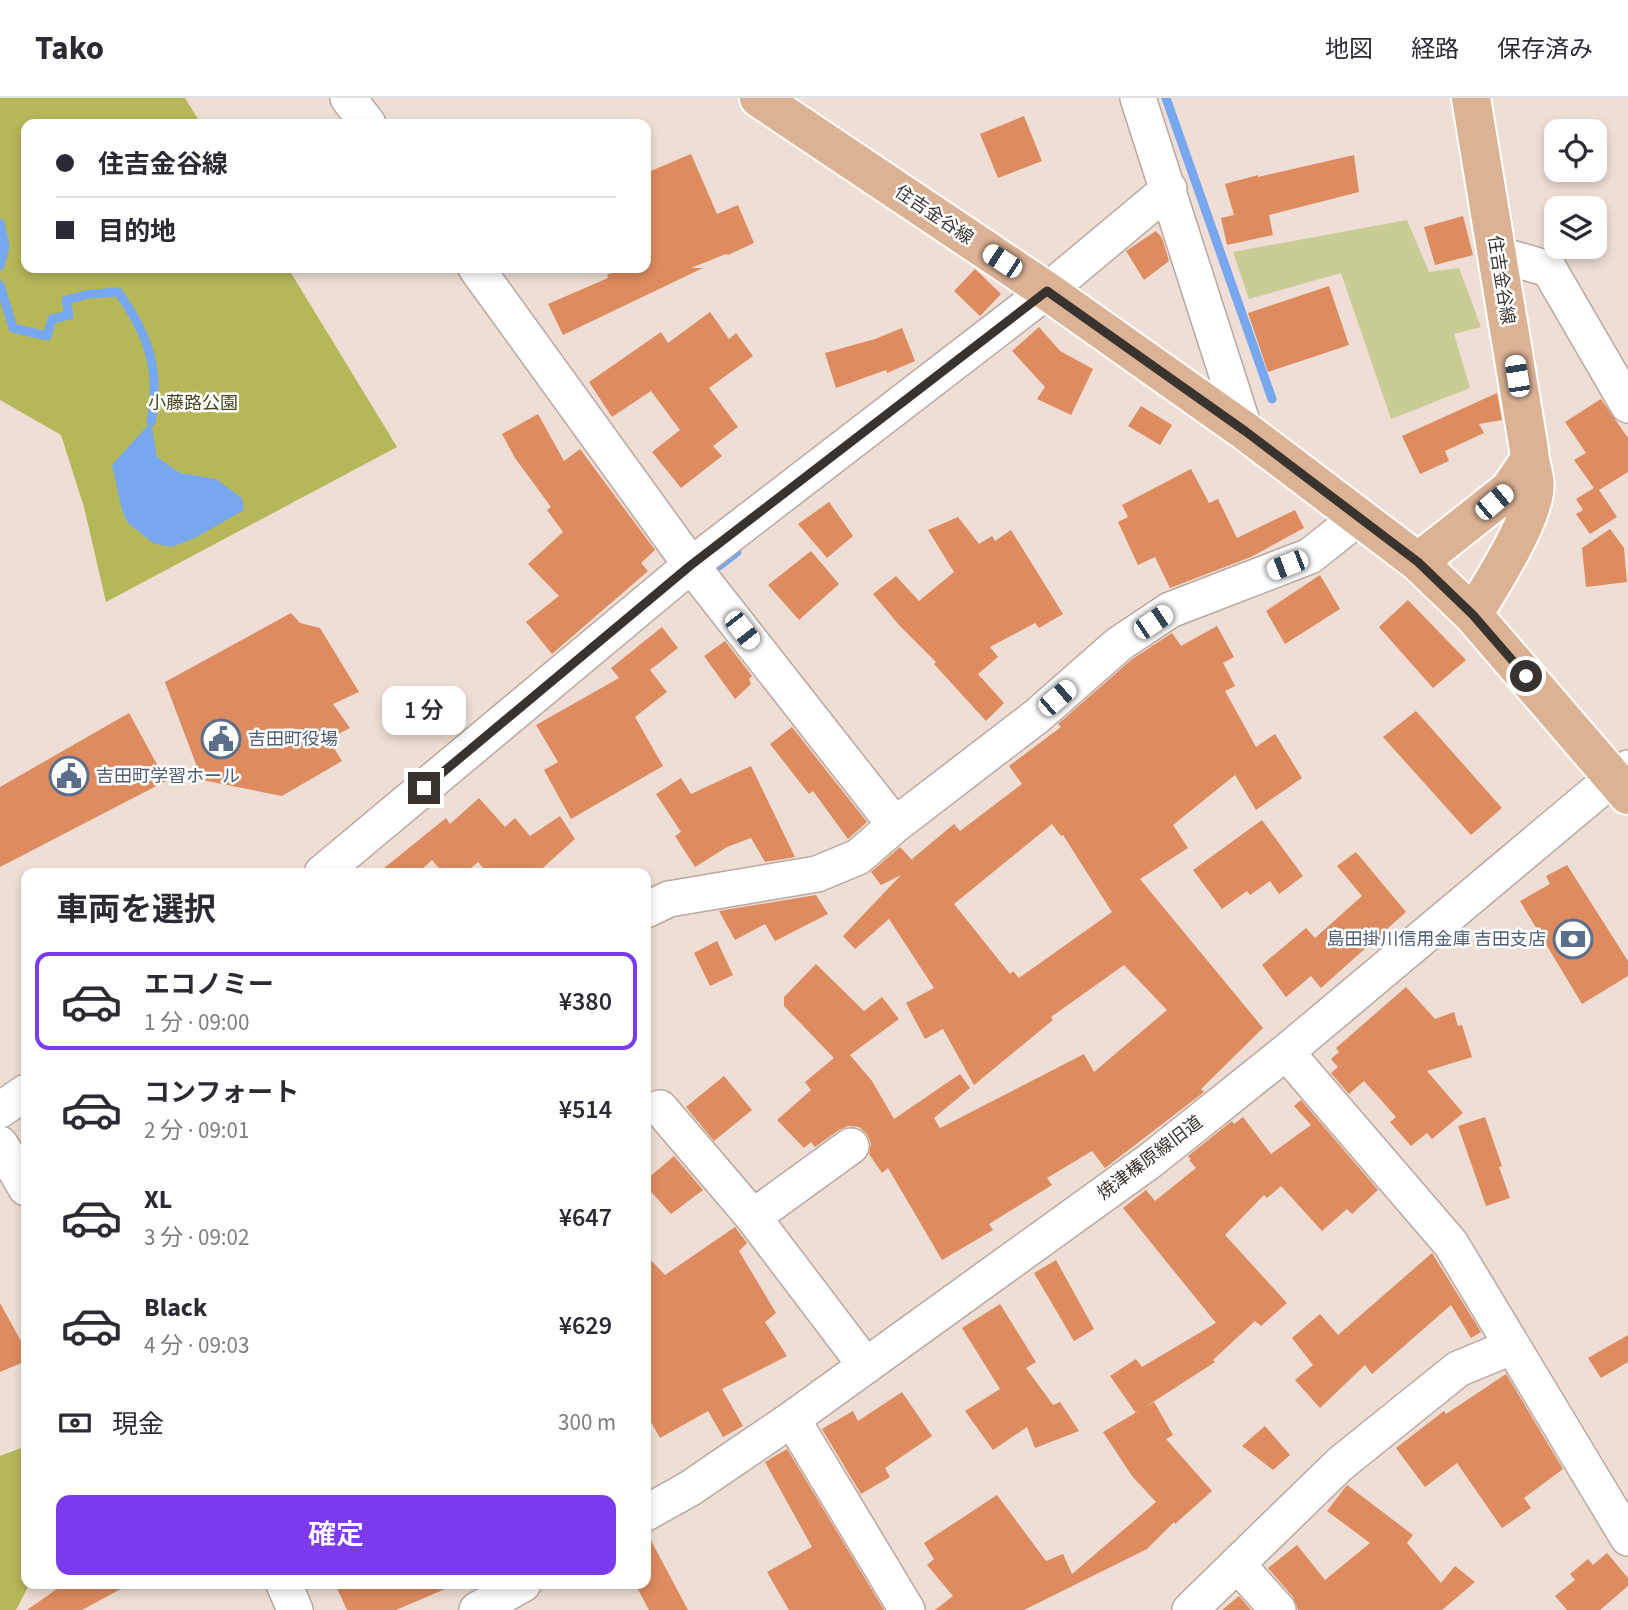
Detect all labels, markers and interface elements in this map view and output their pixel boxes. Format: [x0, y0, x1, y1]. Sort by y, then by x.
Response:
text: Tako [35, 25, 104, 72]
text: 地図 [1325, 32, 1373, 67]
text: 経路 [1411, 32, 1459, 67]
text: 保存済み [1497, 32, 1593, 67]
map controls [1544, 119, 1607, 259]
button: locate [1544, 119, 1607, 182]
text: 住吉金谷線 [98, 146, 228, 183]
street label: 住吉金谷線 [890, 179, 978, 251]
button: layers [1544, 196, 1607, 259]
text: 目的地 [98, 213, 176, 250]
street label: 住吉金谷線 [1482, 234, 1520, 326]
car [979, 241, 1026, 281]
car [1504, 354, 1531, 398]
park label: 小藤路公園 [148, 391, 238, 416]
car [1472, 480, 1517, 524]
car [1264, 548, 1311, 582]
car [1130, 602, 1177, 642]
car [721, 607, 764, 653]
route start [1510, 660, 1542, 692]
car [1035, 676, 1080, 720]
callout: 1 分 [382, 686, 466, 736]
text: 1 分 [404, 694, 444, 727]
public building icon: 吉田町役場 [200, 718, 242, 760]
place label: 吉田町役場 [248, 727, 338, 752]
public building icon: 吉田町学習ホール [48, 755, 90, 797]
place label: 吉田町学習ホール [96, 764, 240, 789]
route end [408, 772, 440, 804]
text: 車両を選択 [56, 887, 216, 933]
bank icon: 島田掛川信用金庫 吉田支店 [1552, 918, 1594, 960]
place label: 島田掛川信用金庫 吉田支店 [1326, 927, 1546, 952]
text: エコノミー [144, 966, 274, 1003]
icon: car [60, 970, 123, 1033]
text: ¥380 [559, 983, 612, 1020]
text: 1 分 · 09:00 [144, 1006, 249, 1039]
text: コンフォート [144, 1074, 299, 1111]
icon: car [60, 1078, 123, 1141]
text: ¥514 [559, 1091, 612, 1128]
street label: 焼津榛原線旧道 [1092, 1110, 1208, 1206]
text: 2 分 · 09:01 [144, 1114, 249, 1147]
text: XL [144, 1181, 172, 1218]
icon: car [60, 1186, 123, 1249]
text: ¥647 [559, 1199, 612, 1236]
text: 3 分 · 09:02 [144, 1221, 249, 1254]
text: Black [144, 1289, 207, 1326]
icon: car [60, 1294, 123, 1357]
text: ¥629 [559, 1307, 612, 1344]
text: 4 分 · 09:03 [144, 1329, 249, 1362]
icon: cash [56, 1404, 94, 1442]
text: 現金 [112, 1406, 164, 1443]
text: 300 m [558, 1406, 616, 1439]
button: 確定 [56, 1495, 616, 1575]

